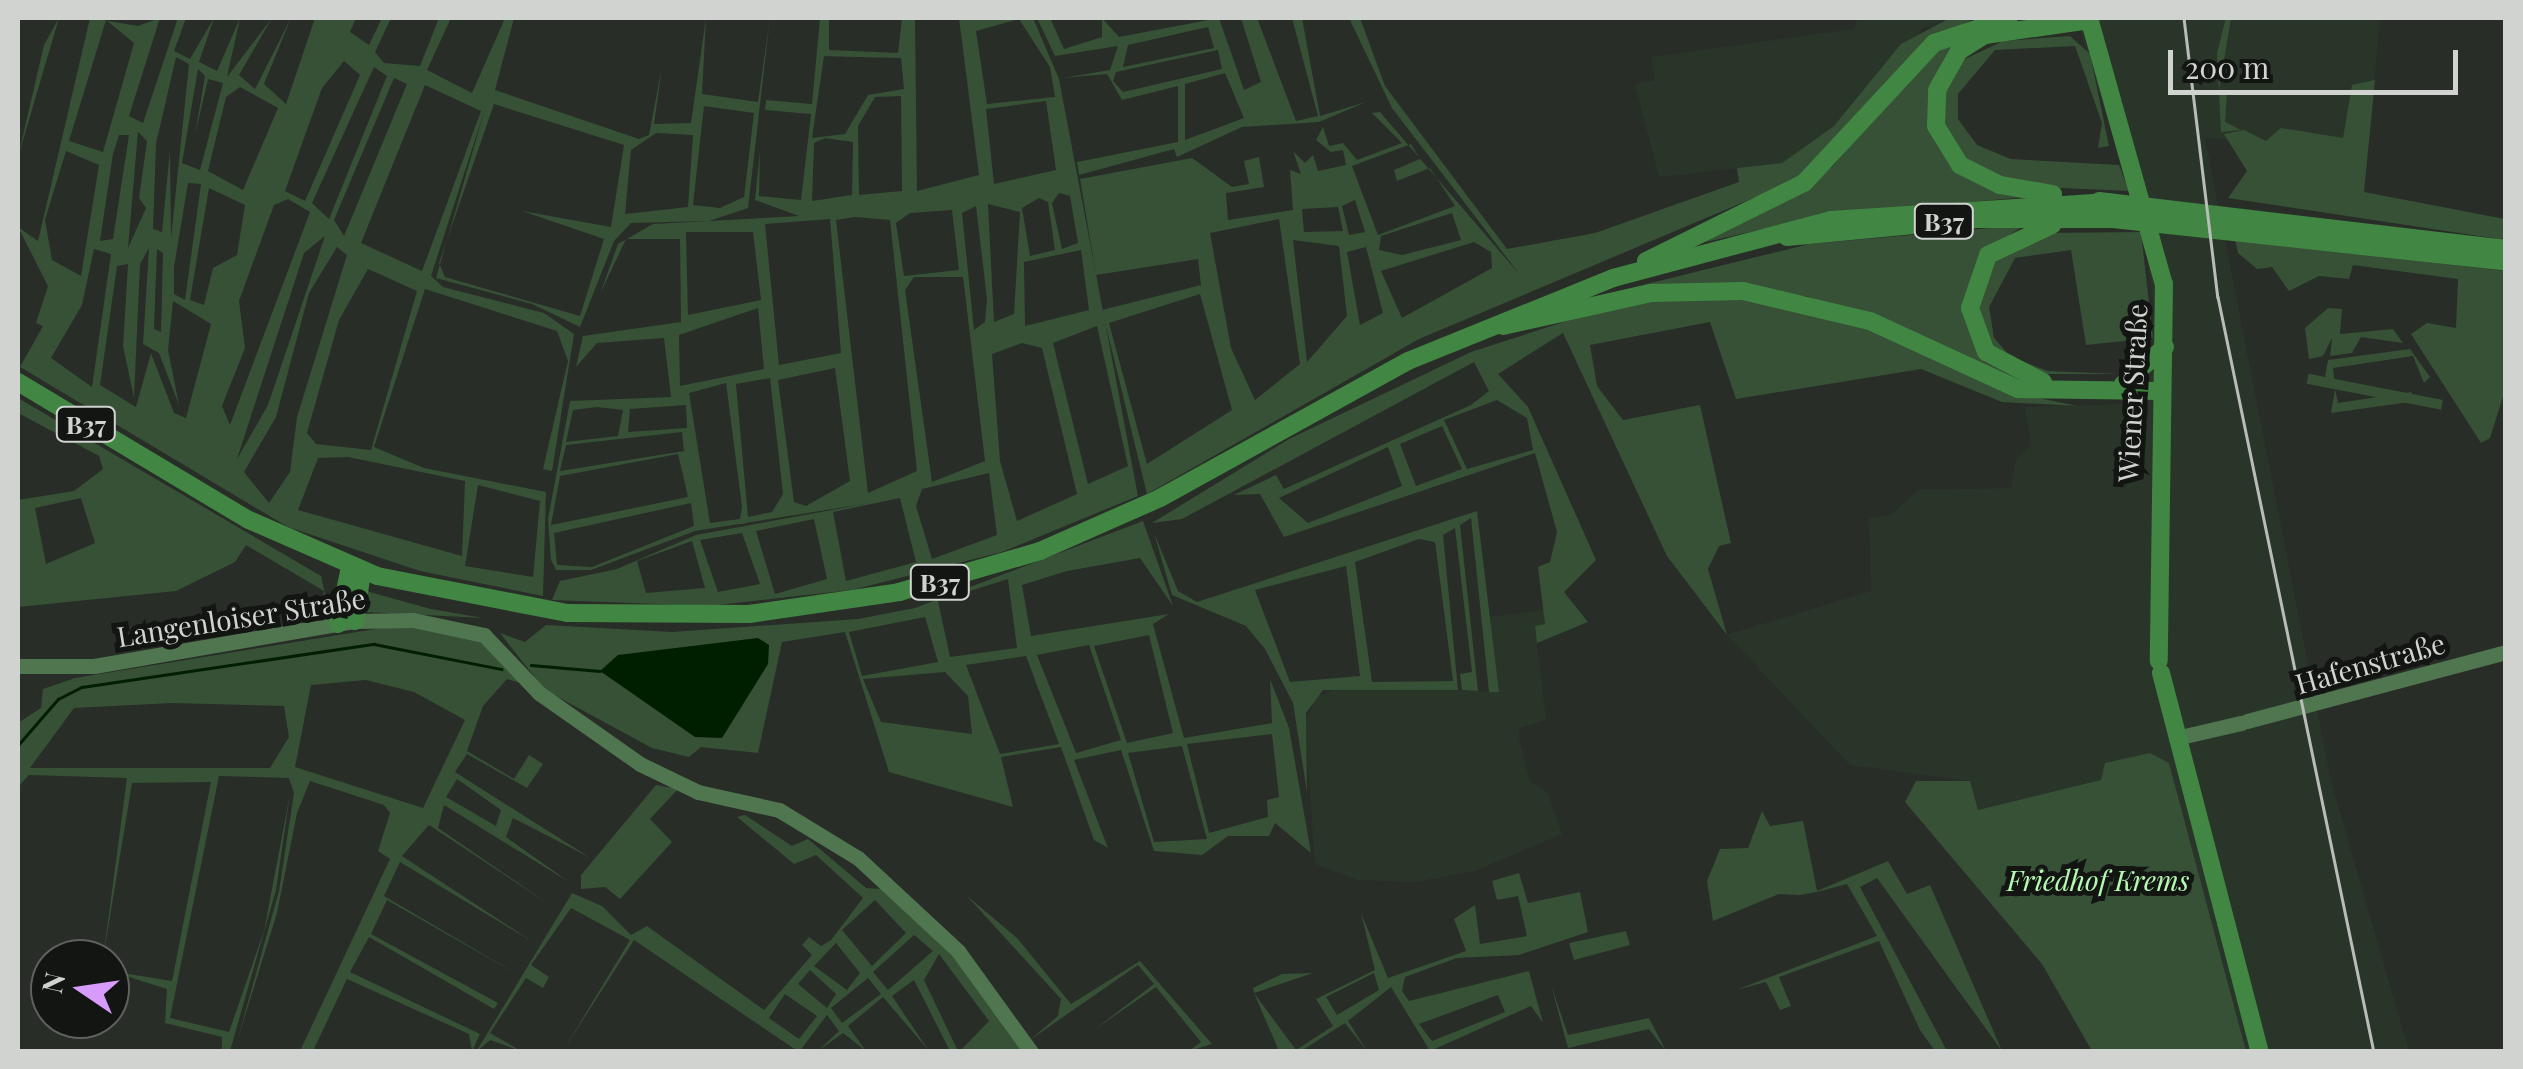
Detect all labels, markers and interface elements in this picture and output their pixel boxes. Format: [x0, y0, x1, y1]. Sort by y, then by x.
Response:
scale bar [2173, 30, 2463, 92]
text: 200 m [2185, 47, 2269, 87]
road number: B37 [1912, 201, 1976, 241]
street label: Wiener Straße [2111, 303, 2153, 483]
road number: B37 [54, 404, 118, 444]
road number: B37 [908, 562, 972, 602]
street label: Langenloiser Straße [114, 581, 368, 653]
street label: Hafenstraße [2291, 626, 2449, 700]
park label: Friedhof Krems [2007, 863, 2189, 897]
north arrow [30, 939, 130, 1039]
text: N [32, 969, 73, 997]

